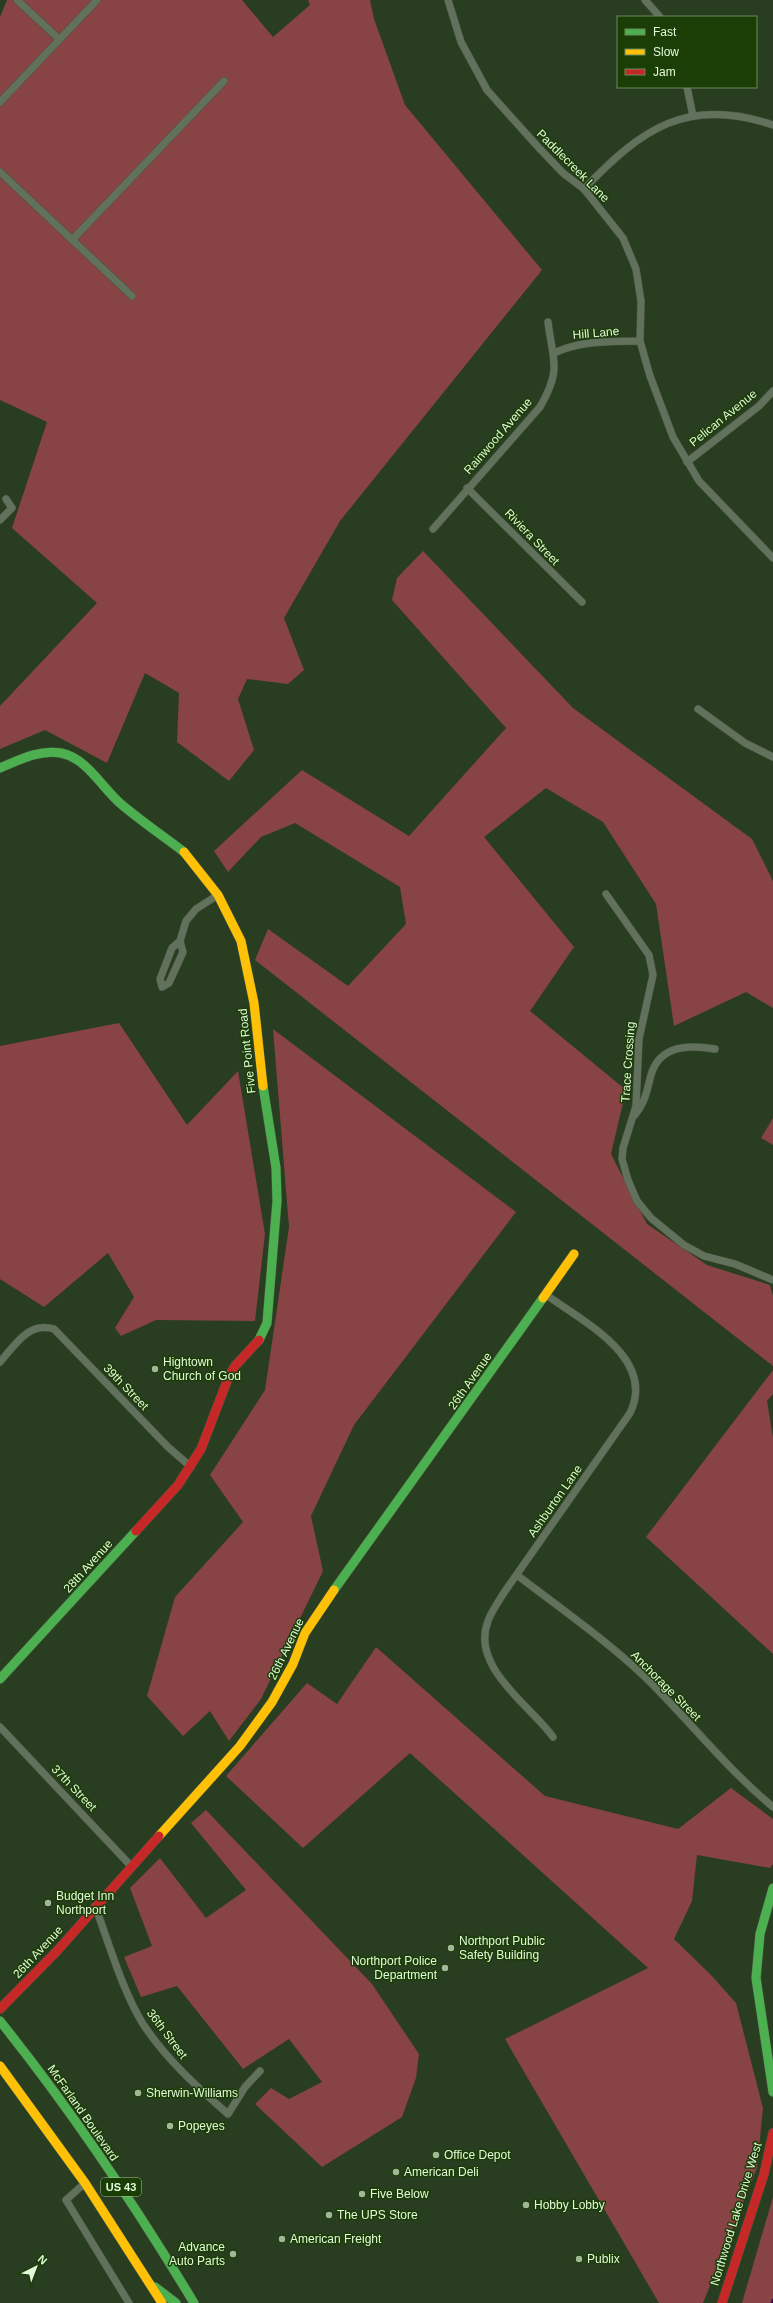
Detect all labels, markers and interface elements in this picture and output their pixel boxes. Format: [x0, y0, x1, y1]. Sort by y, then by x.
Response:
legend [617, 16, 757, 88]
text: Fast [653, 25, 677, 39]
text: Slow [653, 45, 679, 59]
text: Jam [653, 65, 676, 79]
street label: Paddlecreek Lane [534, 127, 612, 205]
street label: Hill Lane [572, 324, 620, 342]
street label: Pelican Avenue [687, 386, 760, 449]
street label: Rainwood Avenue [461, 395, 535, 477]
street label: Riviera Street [502, 506, 563, 568]
street label: Five Point Road [236, 1008, 258, 1094]
street label: Trace Crossing [618, 1021, 638, 1103]
street label: 26th Avenue [445, 1349, 495, 1412]
place label: Hightown Church of God [163, 1355, 241, 1383]
street label: 39th Street [101, 1361, 152, 1413]
marker: Hightown Church of God [150, 1364, 160, 1374]
street label: Ashburton Lane [525, 1462, 585, 1540]
street label: 28th Avenue [61, 1536, 116, 1595]
street label: 26th Avenue [265, 1616, 307, 1682]
street label: Anchorage Street [628, 1648, 704, 1724]
street label: 37th Street [49, 1762, 100, 1814]
place label: Budget Inn Northport [56, 1889, 114, 1917]
marker: Budget Inn Northport [43, 1898, 53, 1908]
street label: 26th Avenue [10, 1923, 66, 1981]
place label: Northport Public Safety Building [459, 1934, 545, 1962]
marker: Northport Public Safety Building [446, 1943, 456, 1953]
place label: Northport Police Department [351, 1954, 438, 1982]
marker: Northport Police Department [440, 1963, 450, 1973]
street label: 36th Street [144, 2006, 191, 2062]
street label: McFarland Boulevard [45, 2062, 121, 2164]
place label: Sherwin-Williams [146, 2086, 238, 2100]
marker: Sherwin-Williams [133, 2088, 143, 2098]
place label: Popeyes [178, 2119, 225, 2133]
marker: Popeyes [165, 2121, 175, 2131]
street label: Northwood Lake Drive West [707, 2140, 765, 2287]
place label: Office Depot [444, 2148, 511, 2162]
marker: Office Depot [431, 2150, 441, 2160]
place label: American Deli [404, 2165, 479, 2179]
marker: American Deli [391, 2167, 401, 2177]
road number: US 43 [101, 2178, 141, 2196]
place label: Five Below [370, 2187, 429, 2201]
marker: Five Below [357, 2189, 367, 2199]
place label: Hobby Lobby [534, 2198, 605, 2212]
marker: Hobby Lobby [521, 2200, 531, 2210]
place label: The UPS Store [337, 2208, 418, 2222]
marker: The UPS Store [324, 2210, 334, 2220]
place label: American Freight [290, 2232, 382, 2246]
marker: American Freight [277, 2234, 287, 2244]
place label: Advance Auto Parts [169, 2240, 225, 2268]
north arrow [16, 2247, 56, 2287]
marker: Advance Auto Parts [228, 2249, 238, 2259]
text: N [36, 2252, 50, 2267]
place label: Publix [587, 2252, 620, 2266]
marker: Publix [574, 2254, 584, 2264]

